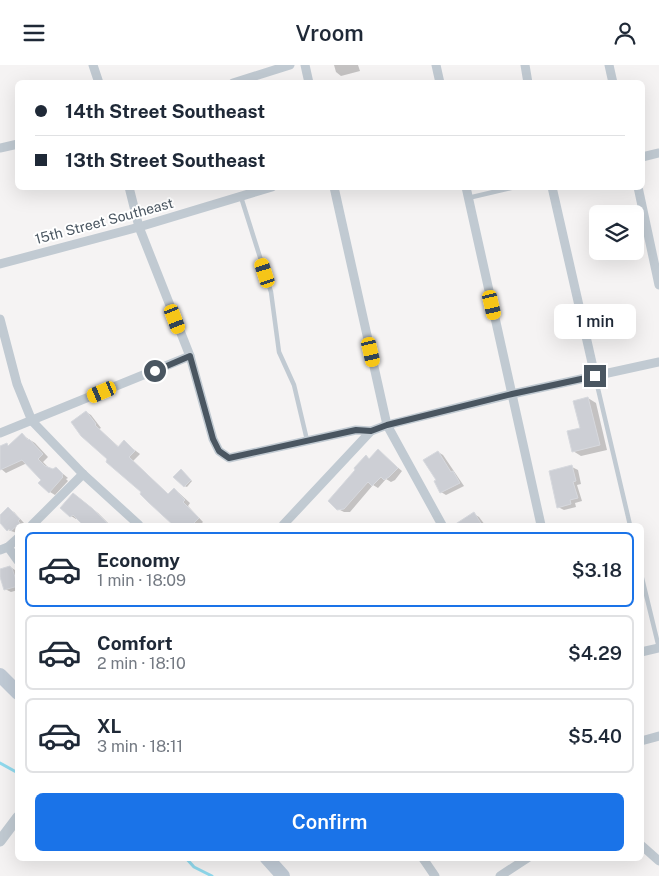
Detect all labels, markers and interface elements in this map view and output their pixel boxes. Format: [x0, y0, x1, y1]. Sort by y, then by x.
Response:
icon: menu [20, 19, 48, 47]
icon: person [611, 19, 639, 47]
text: Vroom [295, 20, 364, 46]
text: 14th Street Southeast [65, 100, 265, 122]
text: 13th Street Southeast [65, 149, 265, 171]
street label: 15th Street Southeast [33, 195, 175, 247]
map controls [589, 205, 644, 260]
button: layers [589, 205, 644, 260]
car [253, 256, 276, 290]
car [481, 289, 502, 321]
car [162, 302, 187, 336]
callout: 1 min [554, 303, 636, 339]
text: 1 min [576, 312, 614, 331]
car [360, 336, 381, 368]
route start [144, 360, 166, 382]
route end [584, 365, 606, 387]
car [85, 379, 118, 405]
icon: car [37, 547, 82, 592]
text: Economy [97, 549, 180, 571]
text: $3.18 [572, 559, 622, 581]
text: 1 min · 18:09 [97, 571, 186, 590]
icon: car [37, 630, 82, 675]
text: Comfort [97, 632, 173, 654]
text: $4.29 [568, 642, 622, 664]
text: 2 min · 18:10 [97, 654, 186, 673]
icon: car [37, 713, 82, 758]
text: XL [97, 715, 122, 737]
text: $5.40 [568, 725, 622, 747]
text: 3 min · 18:11 [97, 737, 183, 756]
button: Confirm [35, 793, 624, 851]

